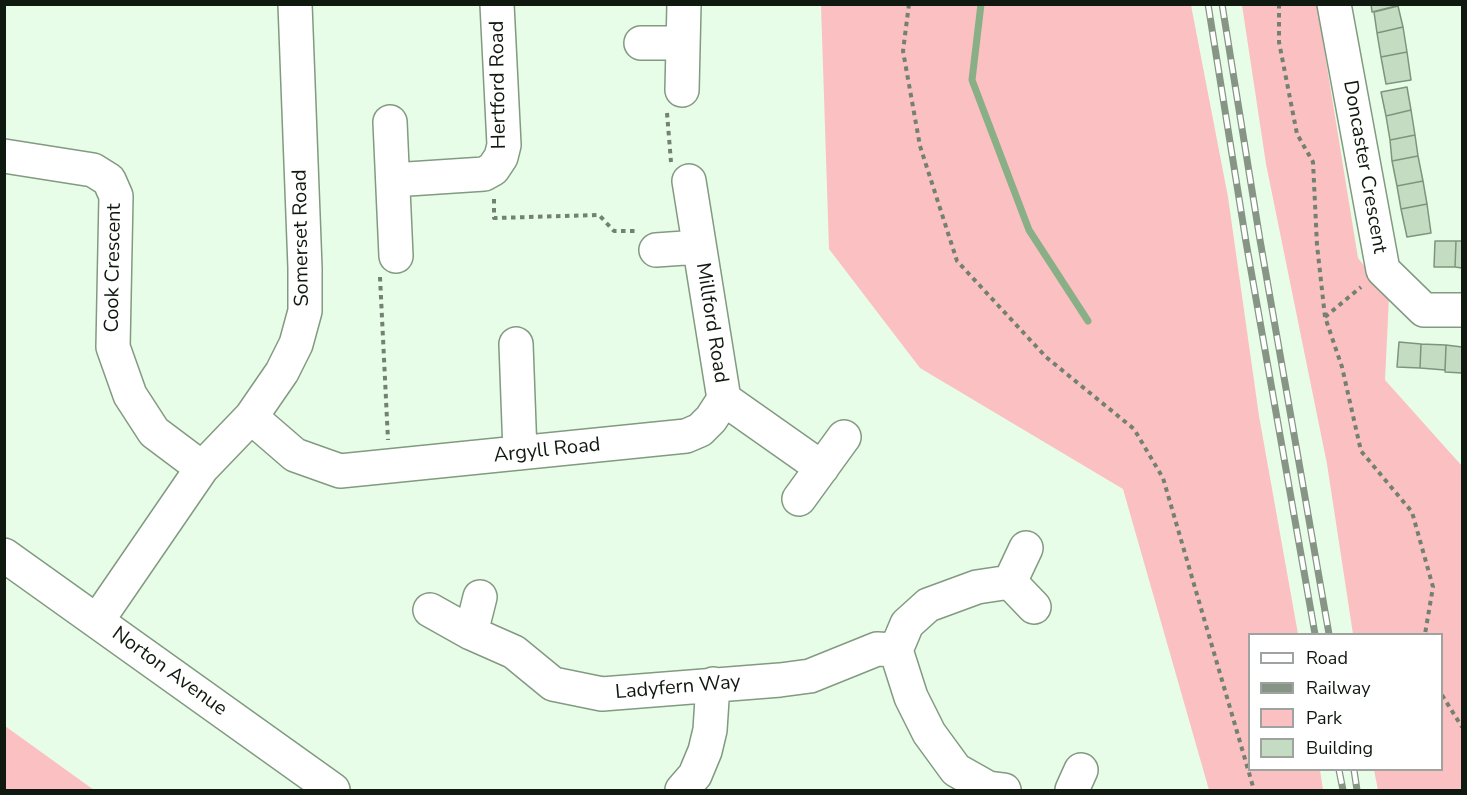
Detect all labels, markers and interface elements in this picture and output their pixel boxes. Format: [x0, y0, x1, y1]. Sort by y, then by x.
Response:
street label: Hertford Road [486, 21, 512, 149]
street label: Doncaster Crescent [1337, 79, 1391, 255]
street label: Somerset Road [289, 169, 315, 307]
street label: Cook Crescent [101, 203, 127, 333]
street label: Millford Road [690, 261, 732, 385]
street label: Argyll Road [492, 433, 602, 469]
street label: Norton Avenue [107, 622, 231, 722]
legend [1248, 633, 1443, 771]
text: Road [1306, 646, 1348, 670]
street label: Ladyfern Way [614, 671, 742, 705]
text: Railway [1306, 676, 1371, 700]
text: Park [1306, 706, 1342, 730]
text: Building [1306, 736, 1373, 760]

